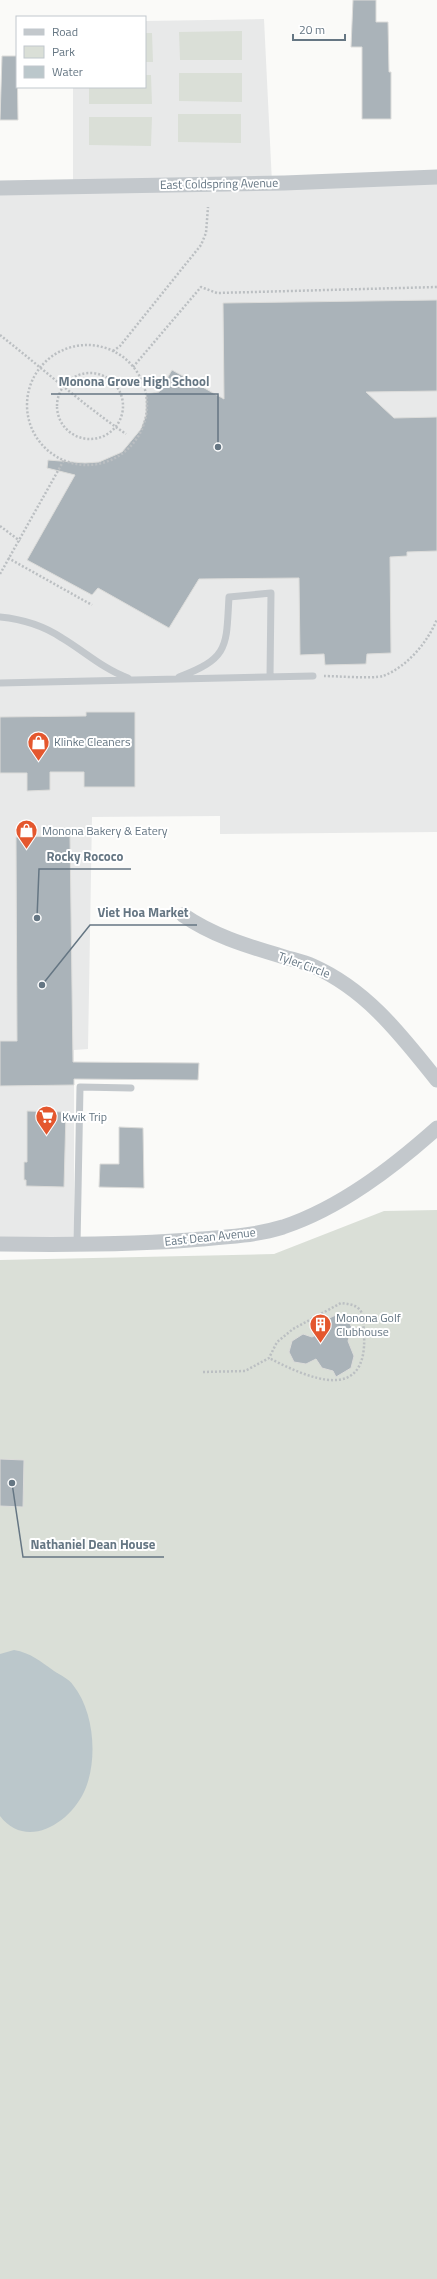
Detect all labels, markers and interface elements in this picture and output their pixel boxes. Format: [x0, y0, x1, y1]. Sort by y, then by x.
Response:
legend [16, 16, 146, 88]
scale bar [293, 16, 345, 42]
text: 20 m [299, 20, 325, 39]
text: Road [52, 22, 78, 41]
text: Park [52, 42, 75, 61]
text: Water [52, 62, 83, 81]
street label: East Coldspring Avenue [160, 173, 278, 194]
callout: Monona Grove High School [51, 369, 218, 394]
text: Monona Grove High School [59, 371, 209, 391]
shop icon: Klinke Cleaners [26, 729, 52, 762]
place label: Klinke Cleaners [54, 732, 131, 751]
shop icon: Monona Bakery & Eatery [14, 818, 40, 851]
place label: Monona Bakery & Eatery [42, 821, 168, 840]
callout: Rocky Rococo [39, 844, 131, 869]
text: Rocky Rococo [47, 846, 124, 866]
callout: Viet Hoa Market [90, 900, 197, 925]
text: Viet Hoa Market [97, 902, 189, 922]
street label: Tyler Circle [275, 946, 333, 983]
supermarket icon: Kwik Trip [33, 1104, 59, 1137]
place label: Kwik Trip [62, 1107, 107, 1126]
street label: East Dean Avenue [163, 1222, 256, 1251]
place label: Monona Golf Clubhouse [336, 1308, 401, 1341]
building icon: Monona Golf Clubhouse [307, 1312, 333, 1345]
callout: Nathaniel Dean House [23, 1532, 164, 1557]
text: Nathaniel Dean House [31, 1534, 156, 1554]

